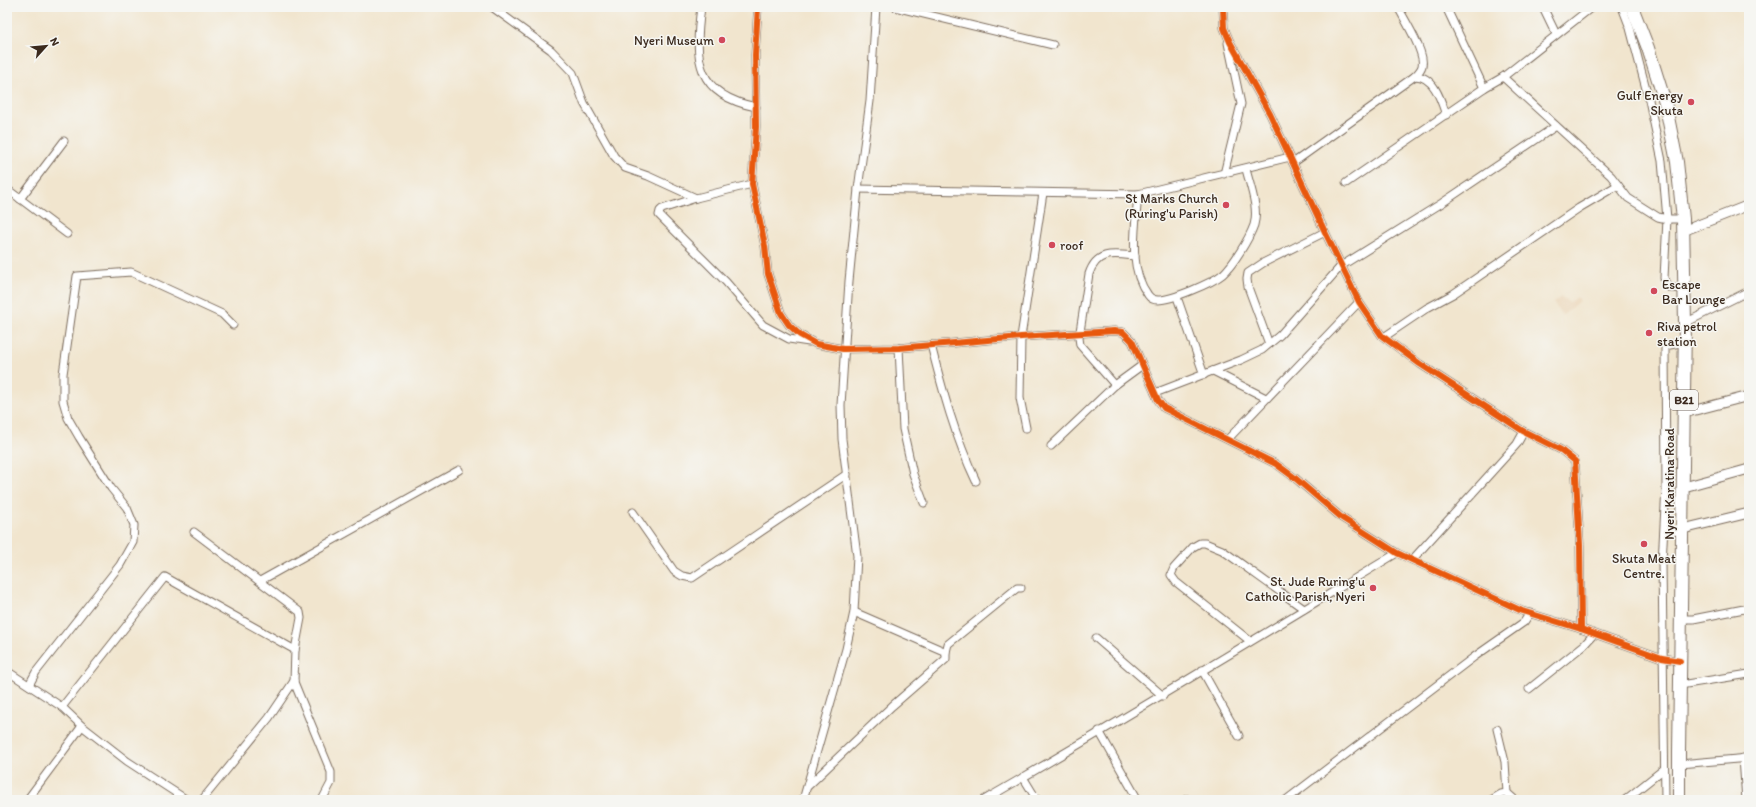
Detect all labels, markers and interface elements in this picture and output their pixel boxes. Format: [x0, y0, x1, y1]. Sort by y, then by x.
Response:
north arrow [26, 26, 66, 66]
place label: Nyeri Museum [634, 33, 714, 48]
text: N [47, 35, 62, 48]
marker: Nyeri Museum [717, 35, 727, 45]
place label: Gulf Energy Skuta [1617, 88, 1684, 118]
marker: Gulf Energy Skuta [1686, 97, 1696, 107]
place label: St Marks Church (Ruring'u Parish) [1125, 191, 1218, 221]
marker: St Marks Church (Ruring'u Parish) [1221, 200, 1231, 210]
place label: roof [1060, 238, 1083, 253]
marker: roof [1047, 240, 1057, 250]
place label: Escape Bar Lounge [1662, 277, 1725, 307]
marker: Escape Bar Lounge [1649, 286, 1659, 296]
place label: Riva petrol station [1657, 319, 1717, 349]
marker: Riva petrol station [1644, 328, 1654, 338]
road number: B21 [1670, 390, 1698, 410]
street label: Nyeri Karatina Road [1662, 428, 1677, 540]
marker: Skuta Meat Centre. [1639, 539, 1649, 549]
place label: Skuta Meat Centre. [1612, 551, 1676, 581]
place label: St. Jude Ruring'u Catholic Parish, Nyeri [1245, 574, 1365, 604]
marker: St. Jude Ruring'u Catholic Parish, Nyeri [1368, 583, 1378, 593]

